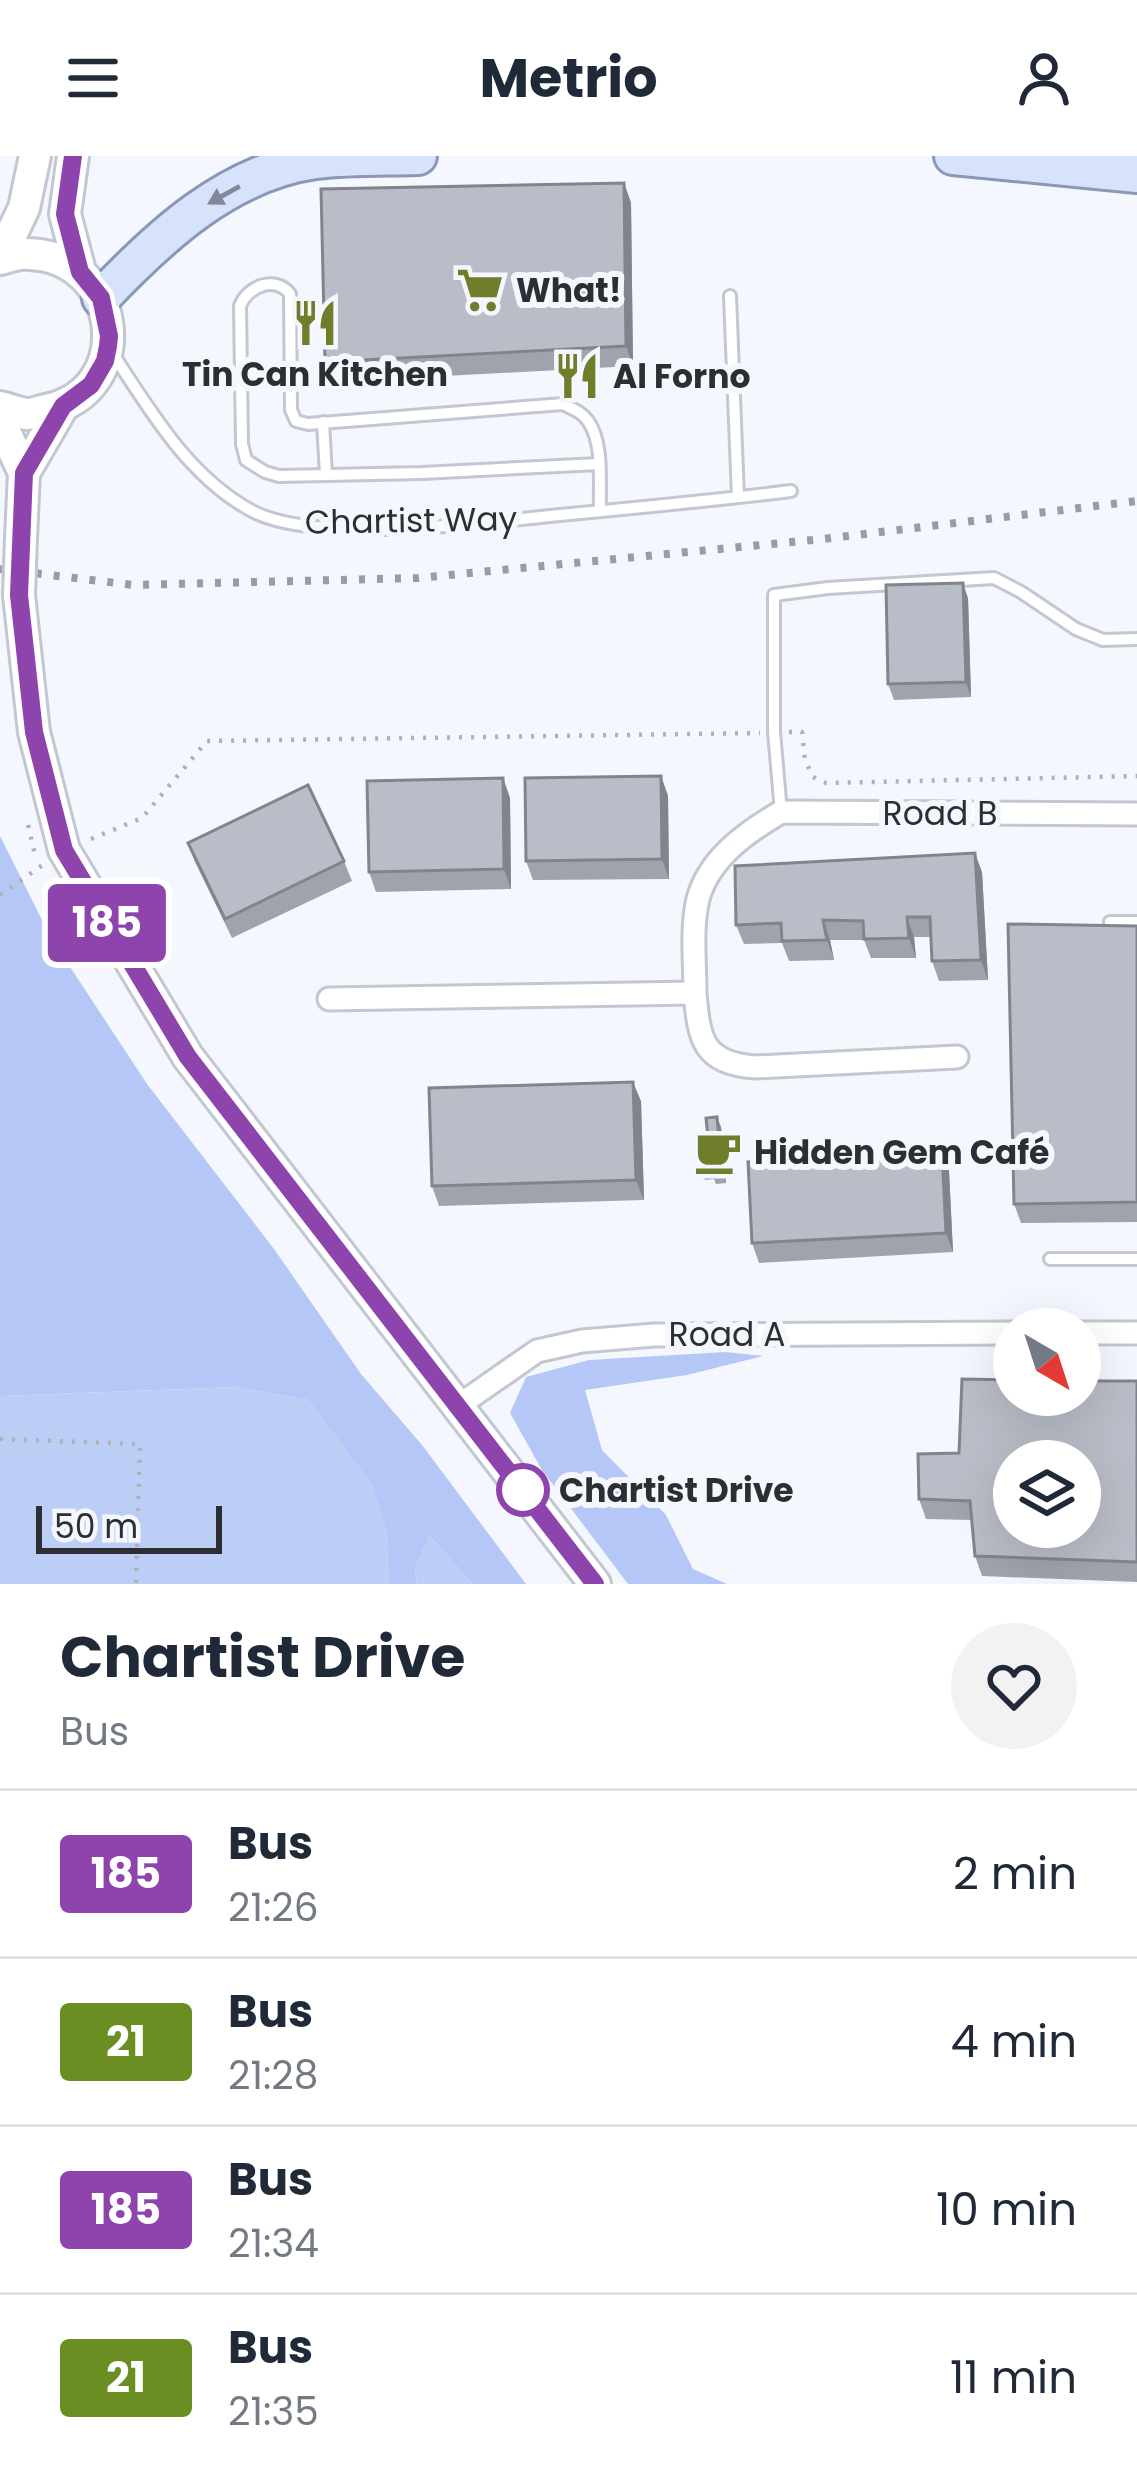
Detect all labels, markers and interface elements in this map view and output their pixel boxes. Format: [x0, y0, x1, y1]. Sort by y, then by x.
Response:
text: Metrio [479, 40, 658, 116]
icon: menu [60, 45, 126, 111]
icon: person [1011, 45, 1077, 111]
one-way arrow [206, 184, 241, 205]
supermarket icon: What! [455, 265, 505, 315]
place label: What! [516, 267, 622, 314]
restaurant icon: Tin Can Kitchen [290, 298, 340, 348]
place label: Tin Can Kitchen [182, 351, 448, 398]
restaurant icon: Al Forno [552, 351, 602, 401]
place label: Al Forno [613, 353, 751, 400]
street label: Chartist Way [304, 495, 518, 546]
street label: Road B [883, 790, 997, 837]
line badge: 185 [38, 884, 176, 962]
text: 185 [72, 893, 142, 952]
cafe icon: Hidden Gem Café [693, 1127, 743, 1177]
place label: Hidden Gem Café [754, 1129, 1049, 1176]
north arrow [993, 1308, 1101, 1416]
map controls [993, 1308, 1101, 1548]
street label: Road A [669, 1311, 785, 1358]
button: layers [993, 1440, 1101, 1548]
marker: Chartist Drive [498, 1465, 548, 1515]
place label: Chartist Drive [559, 1467, 794, 1514]
scale bar [36, 1500, 222, 1553]
text: 50 m [54, 1503, 138, 1550]
text: Chartist Drive [60, 1617, 465, 1697]
button: heart [951, 1623, 1077, 1749]
text: Bus [60, 1704, 129, 1759]
text: Bus [228, 1812, 313, 1875]
text: 2 min [953, 1842, 1077, 1905]
text: 185 [91, 1844, 161, 1903]
text: 21:26 [228, 1880, 318, 1935]
text: Bus [228, 1980, 313, 2043]
text: 4 min [950, 2010, 1077, 2073]
text: 21 [106, 2012, 146, 2071]
text: 21:28 [228, 2048, 318, 2103]
text: Bus [228, 2148, 313, 2211]
text: 10 min [936, 2178, 1077, 2241]
text: 185 [91, 2180, 161, 2239]
text: 21:34 [228, 2216, 319, 2271]
text: Bus [228, 2316, 313, 2379]
text: 11 min [950, 2346, 1077, 2409]
text: 21 [106, 2348, 146, 2407]
text: 21:35 [228, 2384, 319, 2439]

